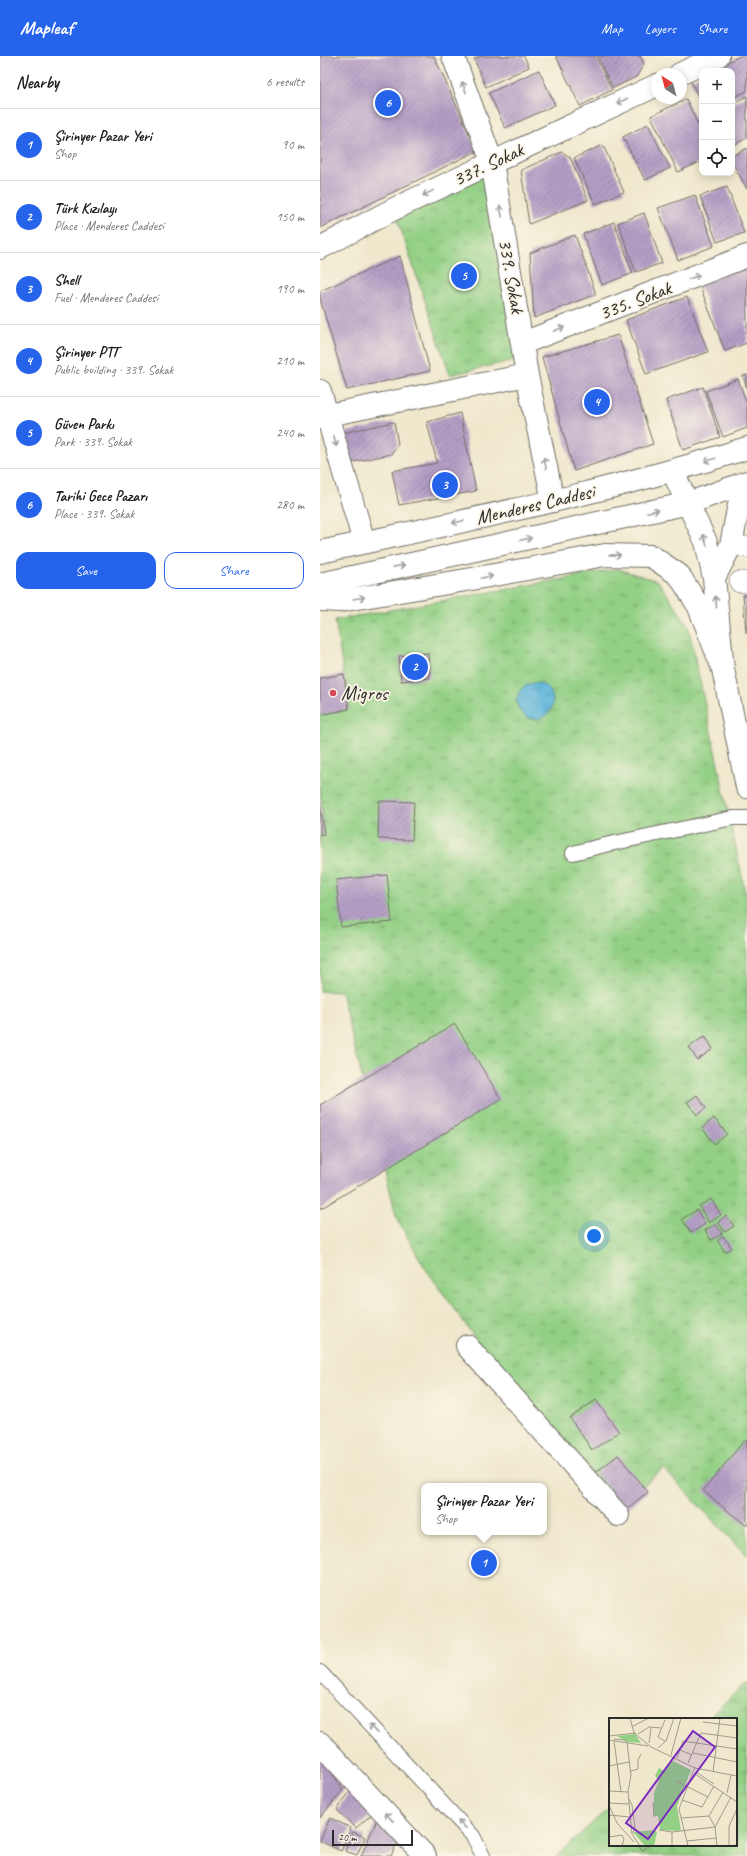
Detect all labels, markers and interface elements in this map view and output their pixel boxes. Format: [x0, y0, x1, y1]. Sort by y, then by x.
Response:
text: Mapleaf [20, 16, 73, 40]
text: Map [601, 20, 623, 37]
text: Layers [645, 20, 676, 37]
text: Share [698, 20, 727, 37]
north arrow [651, 68, 687, 104]
map controls [699, 68, 735, 176]
button: + [699, 68, 735, 104]
text: Nearby [16, 72, 59, 93]
text: 6 results [266, 74, 304, 90]
one-way arrow [460, 81, 468, 93]
pin: 6 [375, 88, 401, 118]
one-way arrow [616, 98, 628, 105]
button: − [699, 104, 735, 140]
text: Şirinyer Pazar Yeri [54, 127, 152, 146]
text: 1 [26, 137, 32, 153]
text: 90 m [282, 137, 304, 153]
street label: 337. Sokak [449, 137, 529, 192]
button: locate [699, 140, 735, 176]
text: Shop [54, 146, 76, 162]
one-way arrow [423, 190, 435, 197]
text: Türk Kızılayı [54, 199, 116, 218]
one-way arrow [497, 205, 505, 218]
text: 2 [26, 209, 32, 225]
text: 150 m [276, 209, 304, 225]
text: Place · Menderes Caddesi [54, 218, 164, 234]
street label: 339. Sokak [493, 237, 531, 317]
pin: 5 [451, 261, 477, 291]
text: Shell [54, 271, 79, 290]
one-way arrow [687, 272, 699, 280]
street label: 335. Sokak [596, 275, 676, 326]
text: 3 [26, 281, 32, 297]
text: 190 m [276, 281, 304, 297]
text: Fuel · Menderes Caddesi [54, 290, 158, 306]
one-way arrow [553, 324, 565, 332]
text: Şirinyer PTT [54, 343, 118, 362]
text: 4 [26, 353, 32, 369]
text: 210 m [276, 353, 304, 369]
text: Public building · 339. Sokak [54, 362, 173, 378]
pin: 4 [584, 387, 610, 417]
text: Güven Parkı [54, 415, 114, 434]
text: 5 [26, 425, 32, 441]
text: 240 m [276, 425, 304, 441]
text: Park · 339. Sokak [54, 434, 132, 450]
one-way arrow [332, 435, 339, 448]
one-way arrow [541, 457, 549, 470]
one-way arrow [704, 457, 717, 464]
pin: 3 [432, 470, 458, 500]
street label: Menderes Caddesi [474, 478, 599, 530]
text: Tarihi Gece Pazarı [54, 487, 147, 506]
text: 6 [26, 497, 32, 513]
text: 280 m [276, 497, 304, 513]
text: Place · 339. Sokak [54, 506, 134, 522]
one-way arrow [646, 506, 659, 514]
one-way arrow [452, 518, 465, 526]
one-way arrow [519, 534, 532, 542]
one-way arrow [701, 534, 708, 547]
button: Save [16, 552, 156, 589]
button: Share [164, 552, 304, 589]
one-way arrow [608, 552, 621, 559]
one-way arrow [392, 562, 405, 570]
one-way arrow [480, 572, 493, 580]
one-way arrow [352, 594, 365, 602]
one-way arrow [713, 596, 720, 609]
pin: 2 [402, 652, 428, 682]
place label: Migros [341, 681, 390, 706]
marker: Migros [328, 688, 338, 698]
your location [584, 1226, 604, 1246]
popup [421, 1483, 547, 1535]
text: Şirinyer Pazar Yeri [435, 1492, 533, 1511]
text: Shop [435, 1511, 457, 1527]
pin: 1 [471, 1548, 497, 1578]
inset map [609, 1718, 737, 1846]
one-way arrow [368, 1724, 378, 1734]
one-way arrow [384, 1812, 393, 1822]
one-way arrow [457, 1819, 467, 1829]
scale bar [332, 1828, 413, 1847]
text: 20 m [338, 1830, 357, 1844]

